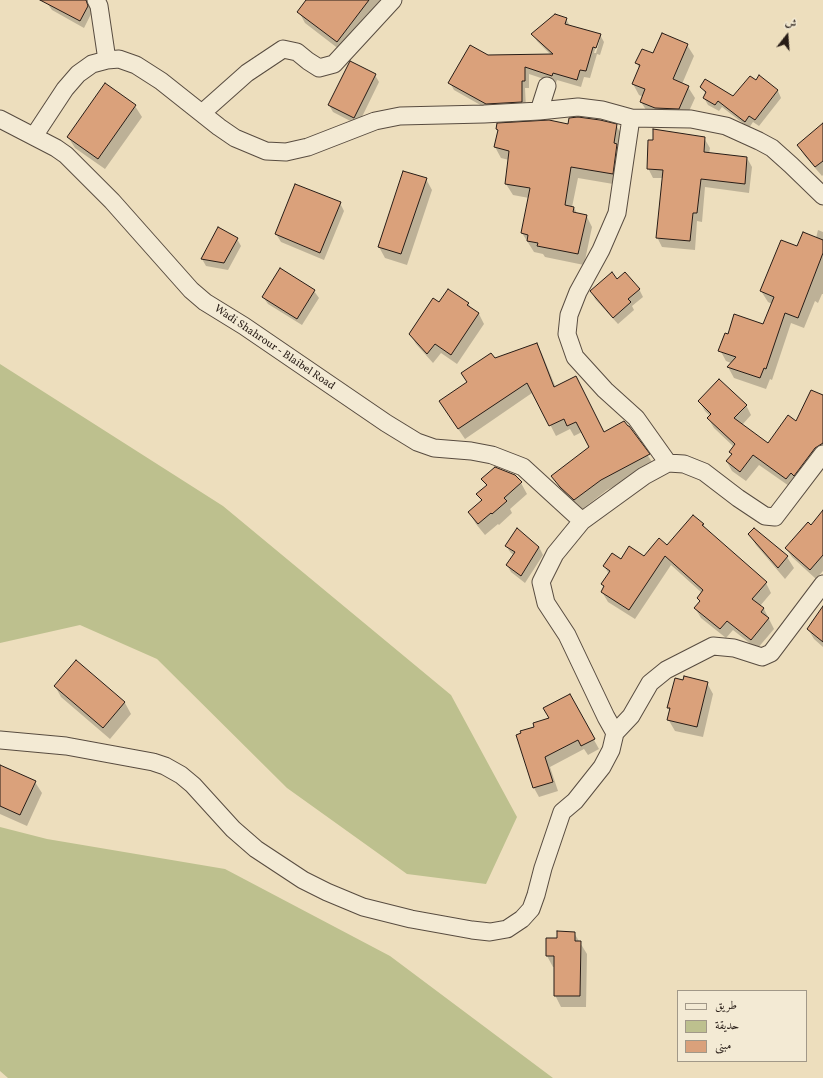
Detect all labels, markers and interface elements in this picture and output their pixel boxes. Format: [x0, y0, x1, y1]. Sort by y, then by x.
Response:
text: ش [783, 15, 798, 33]
north arrow [767, 16, 807, 56]
street label: Wadi Shahrour - Blaibel Road [211, 303, 337, 393]
legend [677, 990, 807, 1062]
text: طريق [715, 998, 737, 1014]
text: حديقة [715, 1018, 739, 1034]
text: مبنى [715, 1038, 731, 1054]

